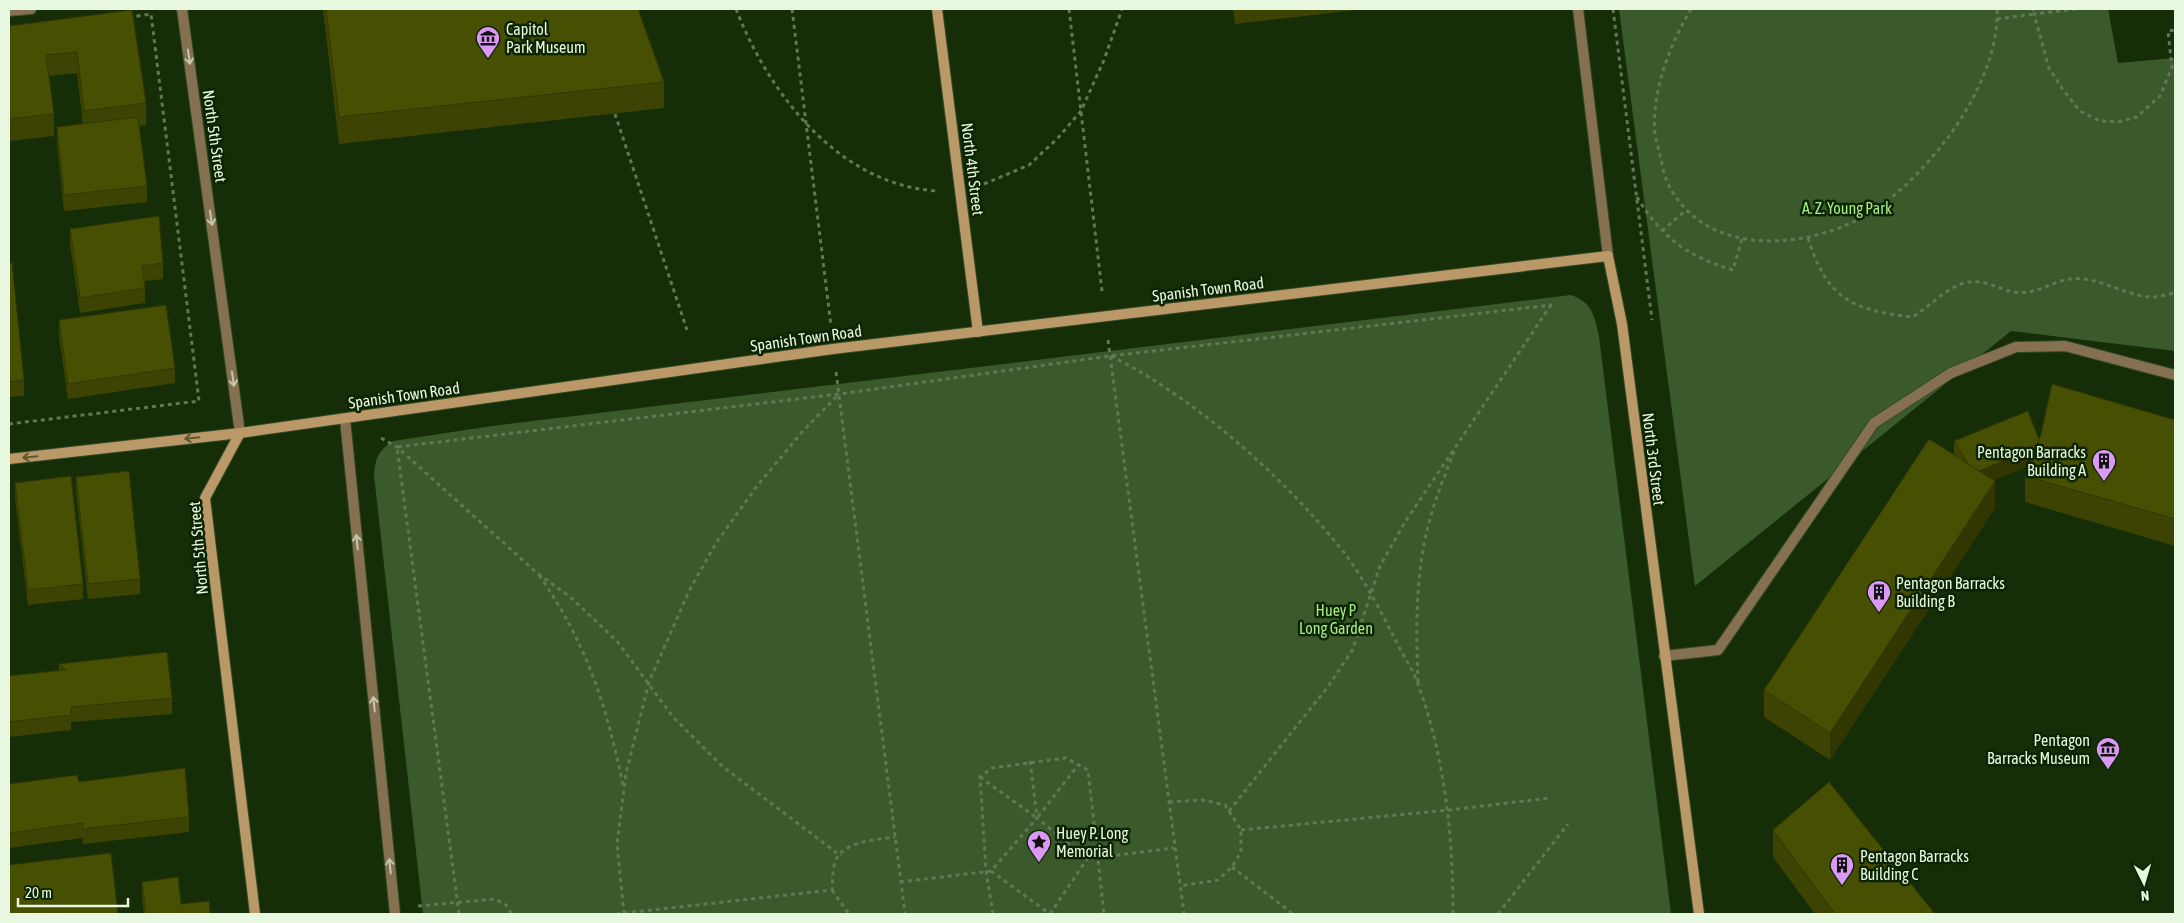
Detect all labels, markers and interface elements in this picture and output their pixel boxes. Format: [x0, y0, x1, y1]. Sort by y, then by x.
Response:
place label: Capitol Park Museum [506, 20, 586, 56]
museum icon: Capitol Park Museum [475, 25, 501, 59]
one-way arrow [184, 49, 194, 65]
street label: North 5th Street [200, 89, 230, 184]
street label: North 4th Street [958, 122, 988, 217]
park label: A. Z. Young Park [1802, 199, 1892, 218]
one-way arrow [206, 210, 216, 226]
street label: Spanish Town Road [1151, 273, 1265, 306]
street label: Spanish Town Road [749, 321, 863, 356]
one-way arrow [228, 371, 238, 387]
street label: Spanish Town Road [347, 378, 461, 413]
street label: North 3rd Street [1639, 412, 1669, 507]
one-way arrow [184, 433, 200, 443]
place label: Pentagon Barracks Building A [1977, 443, 2086, 480]
building icon: Pentagon Barracks Building A [2091, 448, 2117, 482]
one-way arrow [23, 452, 39, 462]
street label: North 5th Street [185, 500, 211, 595]
one-way arrow [352, 535, 362, 551]
place label: Pentagon Barracks Building B [1896, 574, 2005, 611]
building icon: Pentagon Barracks Building B [1866, 579, 1892, 613]
park label: Huey P Long Garden [1299, 601, 1373, 638]
one-way arrow [369, 696, 378, 712]
place label: Pentagon Barracks Museum [1987, 731, 2090, 767]
museum icon: Pentagon Barracks Museum [2095, 736, 2121, 770]
place label: Huey P. Long Memorial [1056, 824, 1129, 860]
place icon: Huey P. Long Memorial [1026, 829, 1052, 863]
place label: Pentagon Barracks Building C [1860, 847, 1969, 884]
building icon: Pentagon Barracks Building C [1829, 852, 1855, 886]
one-way arrow [385, 858, 395, 874]
north arrow [2119, 858, 2169, 908]
scale bar [18, 876, 128, 908]
text: 20 m [25, 884, 52, 901]
text: N [2140, 888, 2150, 904]

